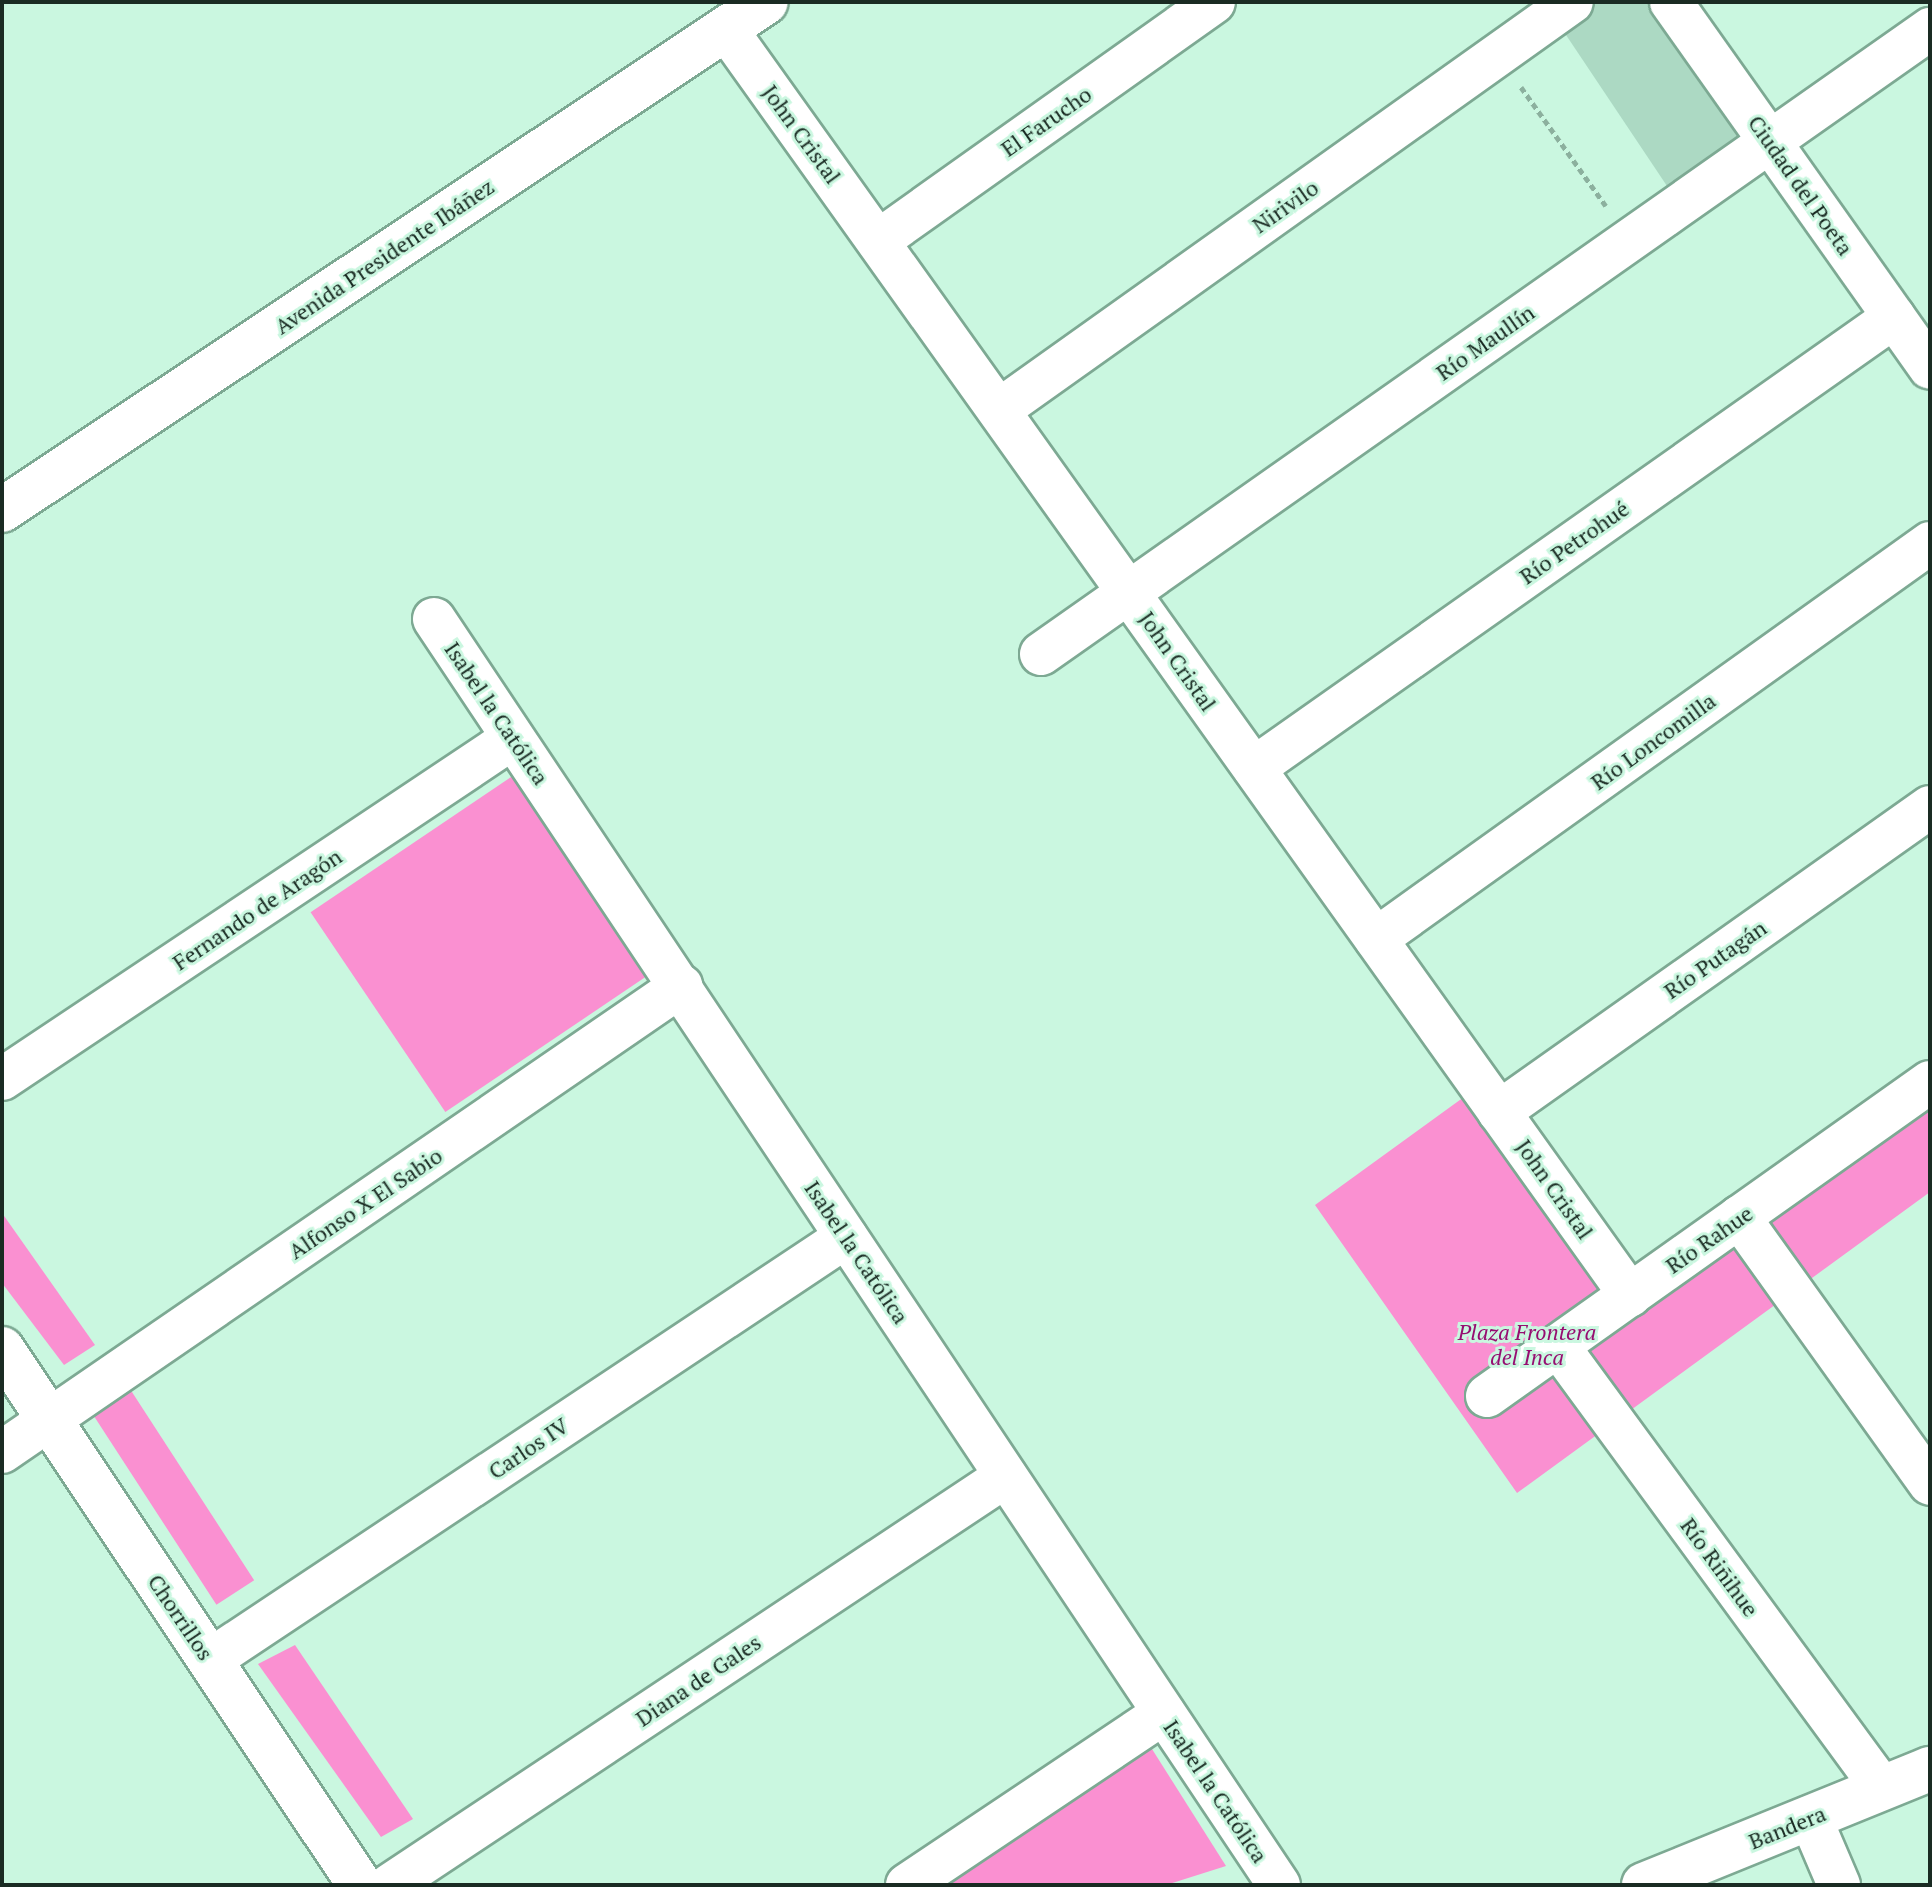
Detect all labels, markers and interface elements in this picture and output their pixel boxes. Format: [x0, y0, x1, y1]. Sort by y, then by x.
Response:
street label: John Cristal [757, 79, 847, 189]
street label: El Farucho [996, 80, 1096, 162]
street label: Ciudad del Poeta [1743, 110, 1859, 260]
street label: Avenida Presidente Ibáñez [269, 173, 499, 339]
street label: Nirivilo [1247, 174, 1323, 238]
street label: Río Maullín [1431, 299, 1539, 385]
street label: Río Petrohué [1514, 495, 1634, 589]
street label: John Cristal [1134, 606, 1222, 716]
street label: Isabel la Católica [439, 637, 555, 789]
street label: Río Loncomilla [1586, 687, 1720, 795]
street label: Fernando de Aragón [167, 843, 347, 975]
street label: Río Putagán [1659, 914, 1771, 1004]
street label: John Cristal [1511, 1134, 1599, 1244]
street label: Alfonso X El Sabio [283, 1142, 447, 1264]
street label: Isabel la Católica [799, 1176, 915, 1328]
street label: Río Rahue [1661, 1200, 1757, 1278]
park label: Plaza Frontera del Inca [1458, 1318, 1596, 1370]
street label: Carlos IV [483, 1412, 573, 1484]
street label: Río Riñihue [1675, 1513, 1765, 1621]
street label: Chorrillos [143, 1569, 219, 1665]
street label: Diana de Gales [631, 1629, 765, 1731]
street label: Isabel la Católica [1158, 1715, 1274, 1867]
street label: Bandera [1745, 1800, 1829, 1854]

